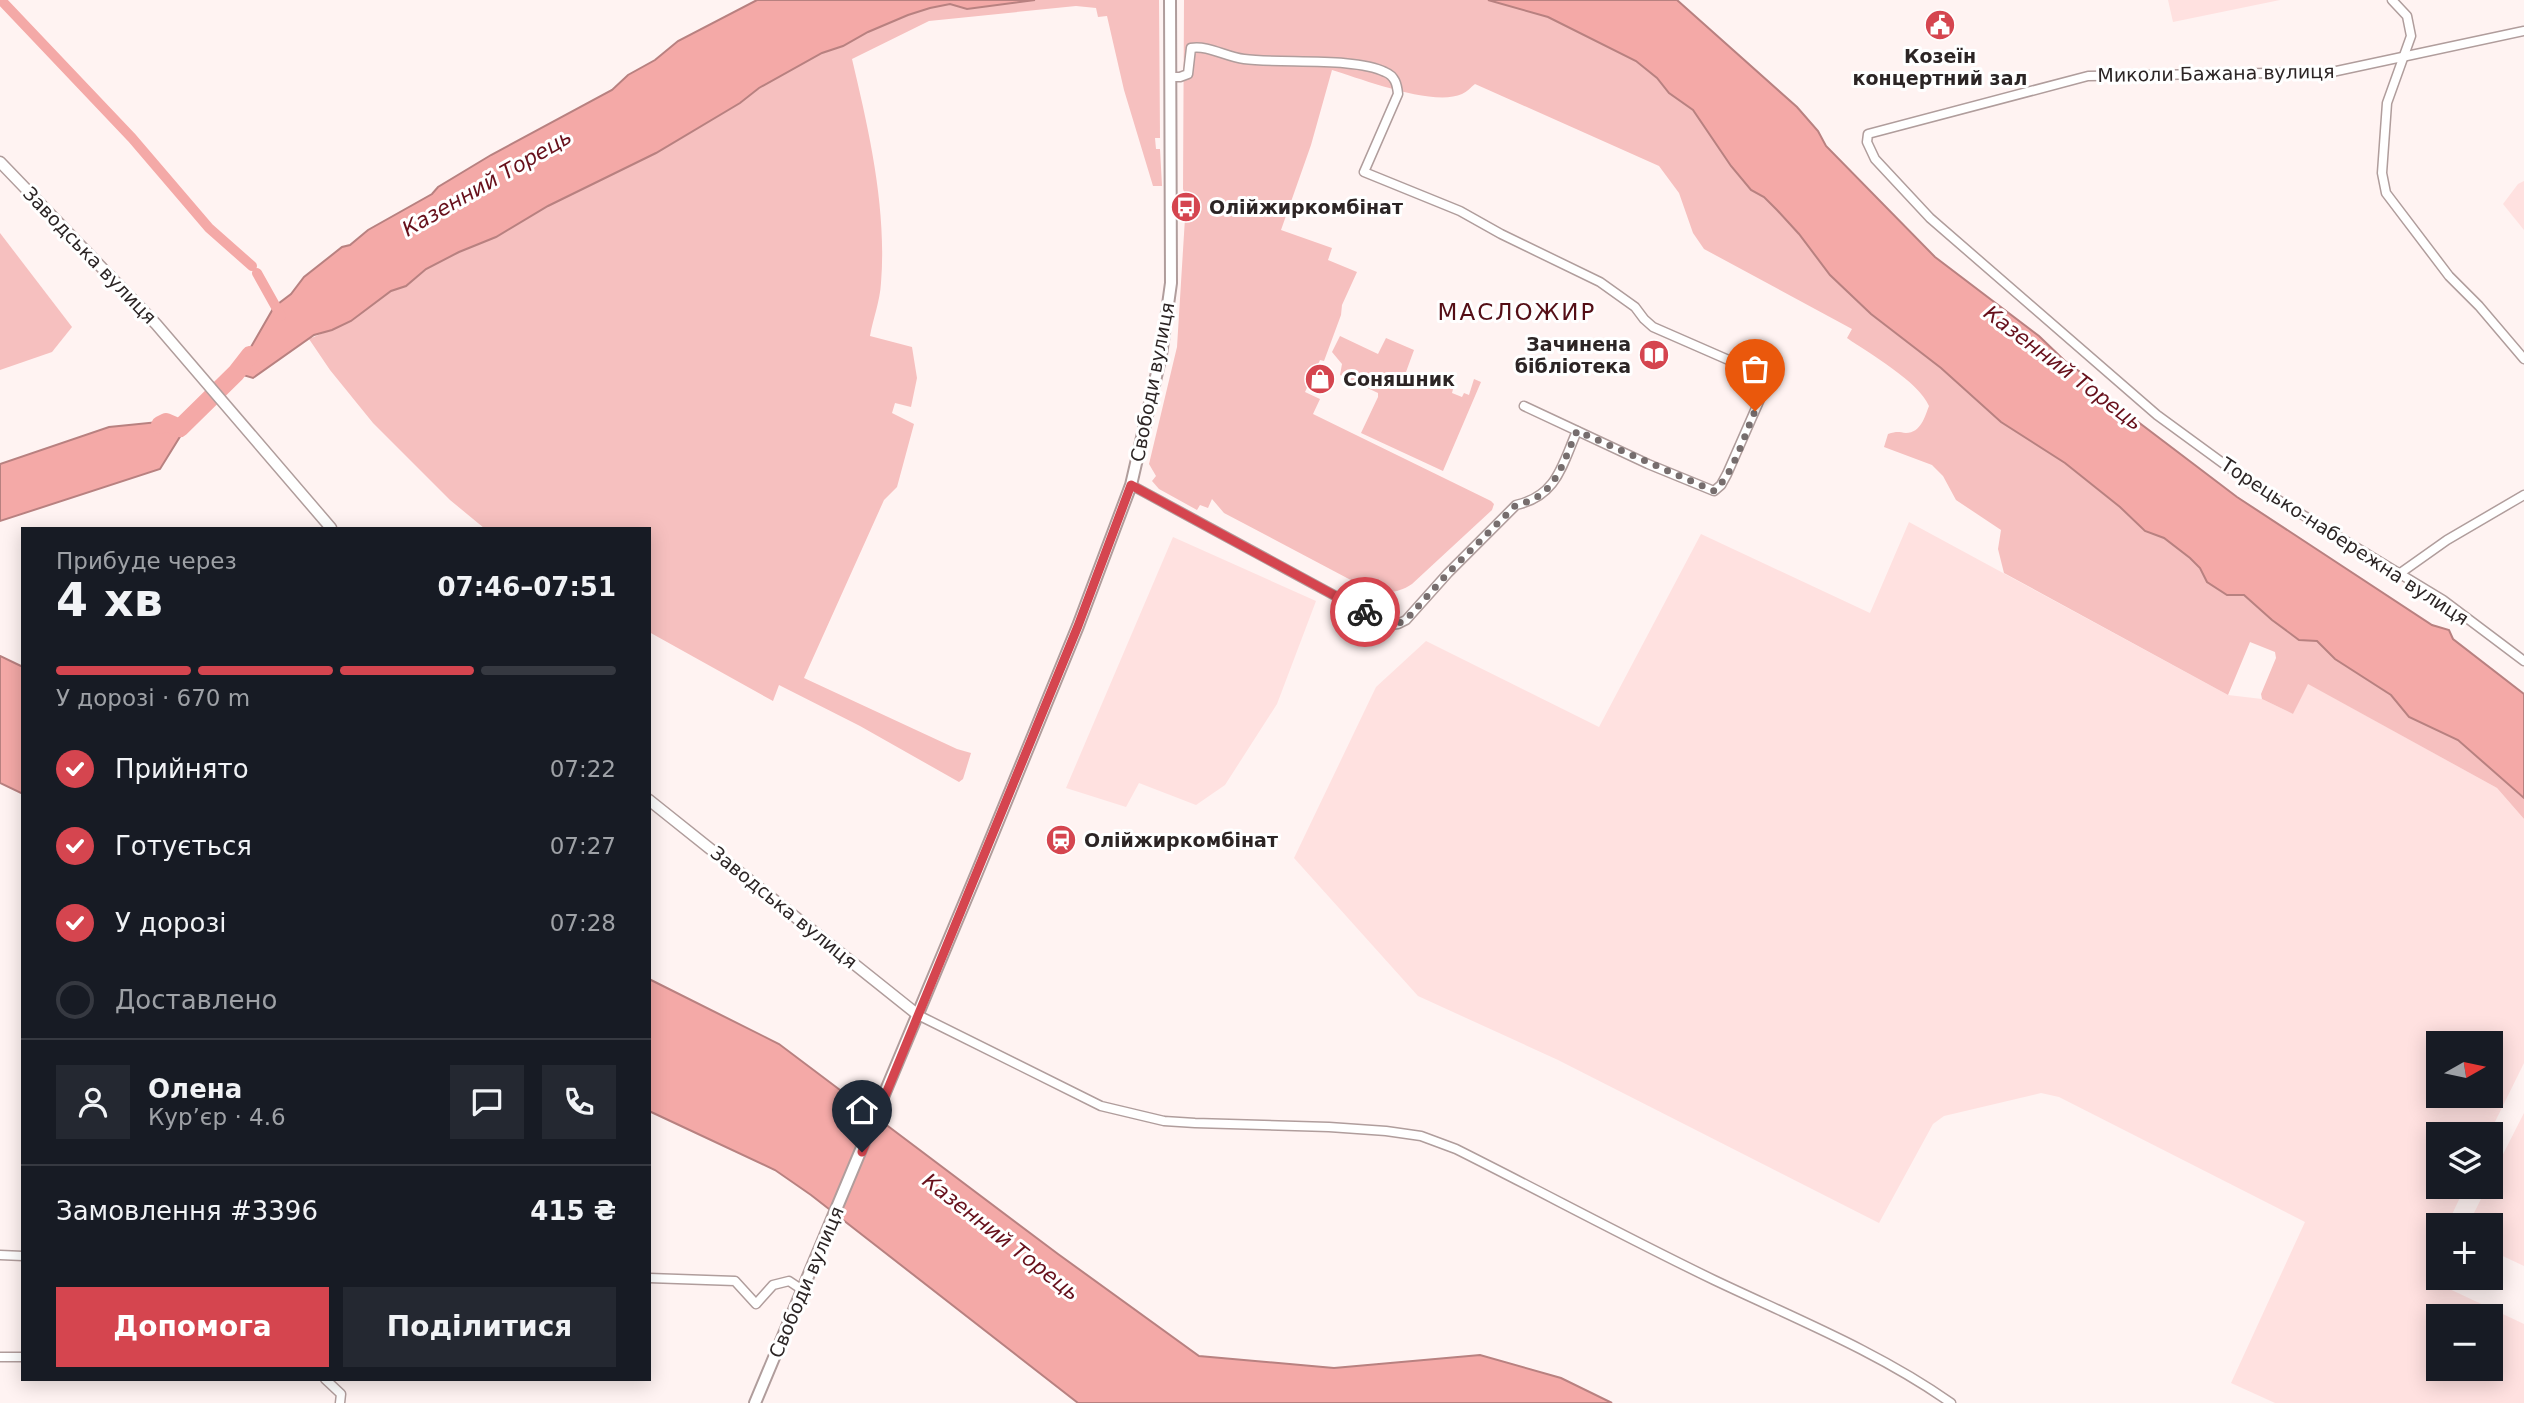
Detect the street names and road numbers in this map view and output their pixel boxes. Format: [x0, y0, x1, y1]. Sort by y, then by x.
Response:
street label: Миколи Бажана вулиця [2097, 60, 2335, 86]
street label: Заводська вулиця [19, 182, 161, 328]
street label: Свободи вулиця [1126, 300, 1178, 464]
street label: Торецько-набережна вулиця [2216, 452, 2473, 629]
street label: Заводська вулиця [706, 841, 862, 973]
street label: Свободи вулиця [764, 1203, 848, 1361]

